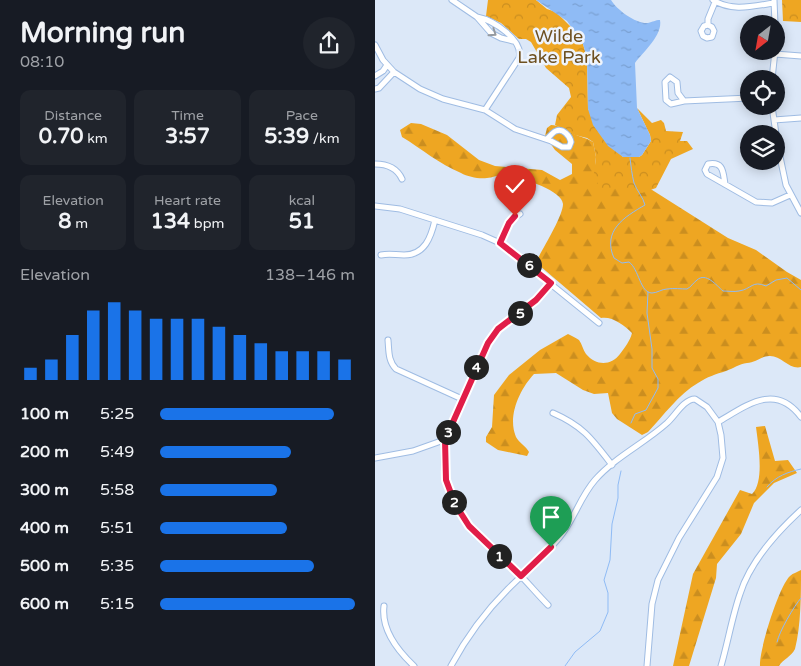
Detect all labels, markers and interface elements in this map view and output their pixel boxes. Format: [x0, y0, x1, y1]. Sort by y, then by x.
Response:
north arrow [740, 15, 785, 60]
map controls [740, 15, 785, 170]
text: Morning run [20, 16, 185, 50]
button: share [303, 17, 355, 69]
park label: Wilde Lake Park [517, 25, 601, 68]
one-way arrow [487, 27, 496, 36]
text: 08:10 [20, 52, 64, 72]
button: locate [740, 70, 785, 115]
text: Distance [44, 107, 102, 124]
text: Time [171, 107, 204, 124]
text: Pace [286, 107, 318, 124]
text: 0.70 [39, 124, 84, 149]
text: 3:57 [165, 124, 210, 149]
text: 5:39 [264, 124, 309, 149]
button: layers [740, 125, 785, 170]
text: km [84, 130, 108, 147]
text: /km [309, 130, 340, 147]
pin [494, 165, 536, 216]
icon: check [501, 172, 529, 200]
text: Elevation [43, 192, 104, 209]
text: Heart rate [154, 192, 221, 209]
text: kcal [289, 192, 315, 209]
text: 8 [58, 209, 72, 234]
text: 134 [151, 209, 190, 234]
text: 51 [289, 209, 315, 234]
text: m [72, 215, 88, 232]
text: bpm [190, 215, 224, 232]
pin: 6 [517, 252, 541, 278]
text: 6 [525, 257, 534, 274]
text: Elevation [20, 265, 90, 285]
text: 138–146 m [265, 265, 355, 285]
pin: 5 [507, 300, 533, 326]
text: 5 [516, 305, 525, 322]
pin: 4 [463, 354, 489, 380]
text: 4 [472, 359, 481, 376]
text: 100 m [20, 404, 69, 424]
text: 5:25 [100, 404, 134, 424]
pin: 3 [435, 420, 461, 444]
text: 3 [444, 424, 453, 441]
text: 200 m [20, 442, 69, 462]
text: 5:49 [100, 442, 134, 462]
text: 300 m [20, 480, 69, 500]
text: 5:58 [100, 480, 134, 500]
pin: 2 [441, 490, 467, 514]
text: 2 [450, 494, 459, 511]
pin [530, 496, 572, 547]
icon: arrive [537, 503, 565, 531]
text: 400 m [20, 518, 69, 538]
text: 5:51 [100, 518, 134, 538]
pin: 1 [487, 544, 511, 568]
text: 1 [495, 548, 504, 565]
text: 500 m [20, 556, 69, 576]
text: 5:35 [100, 556, 134, 576]
text: 600 m [20, 594, 69, 614]
text: 5:15 [100, 594, 134, 614]

